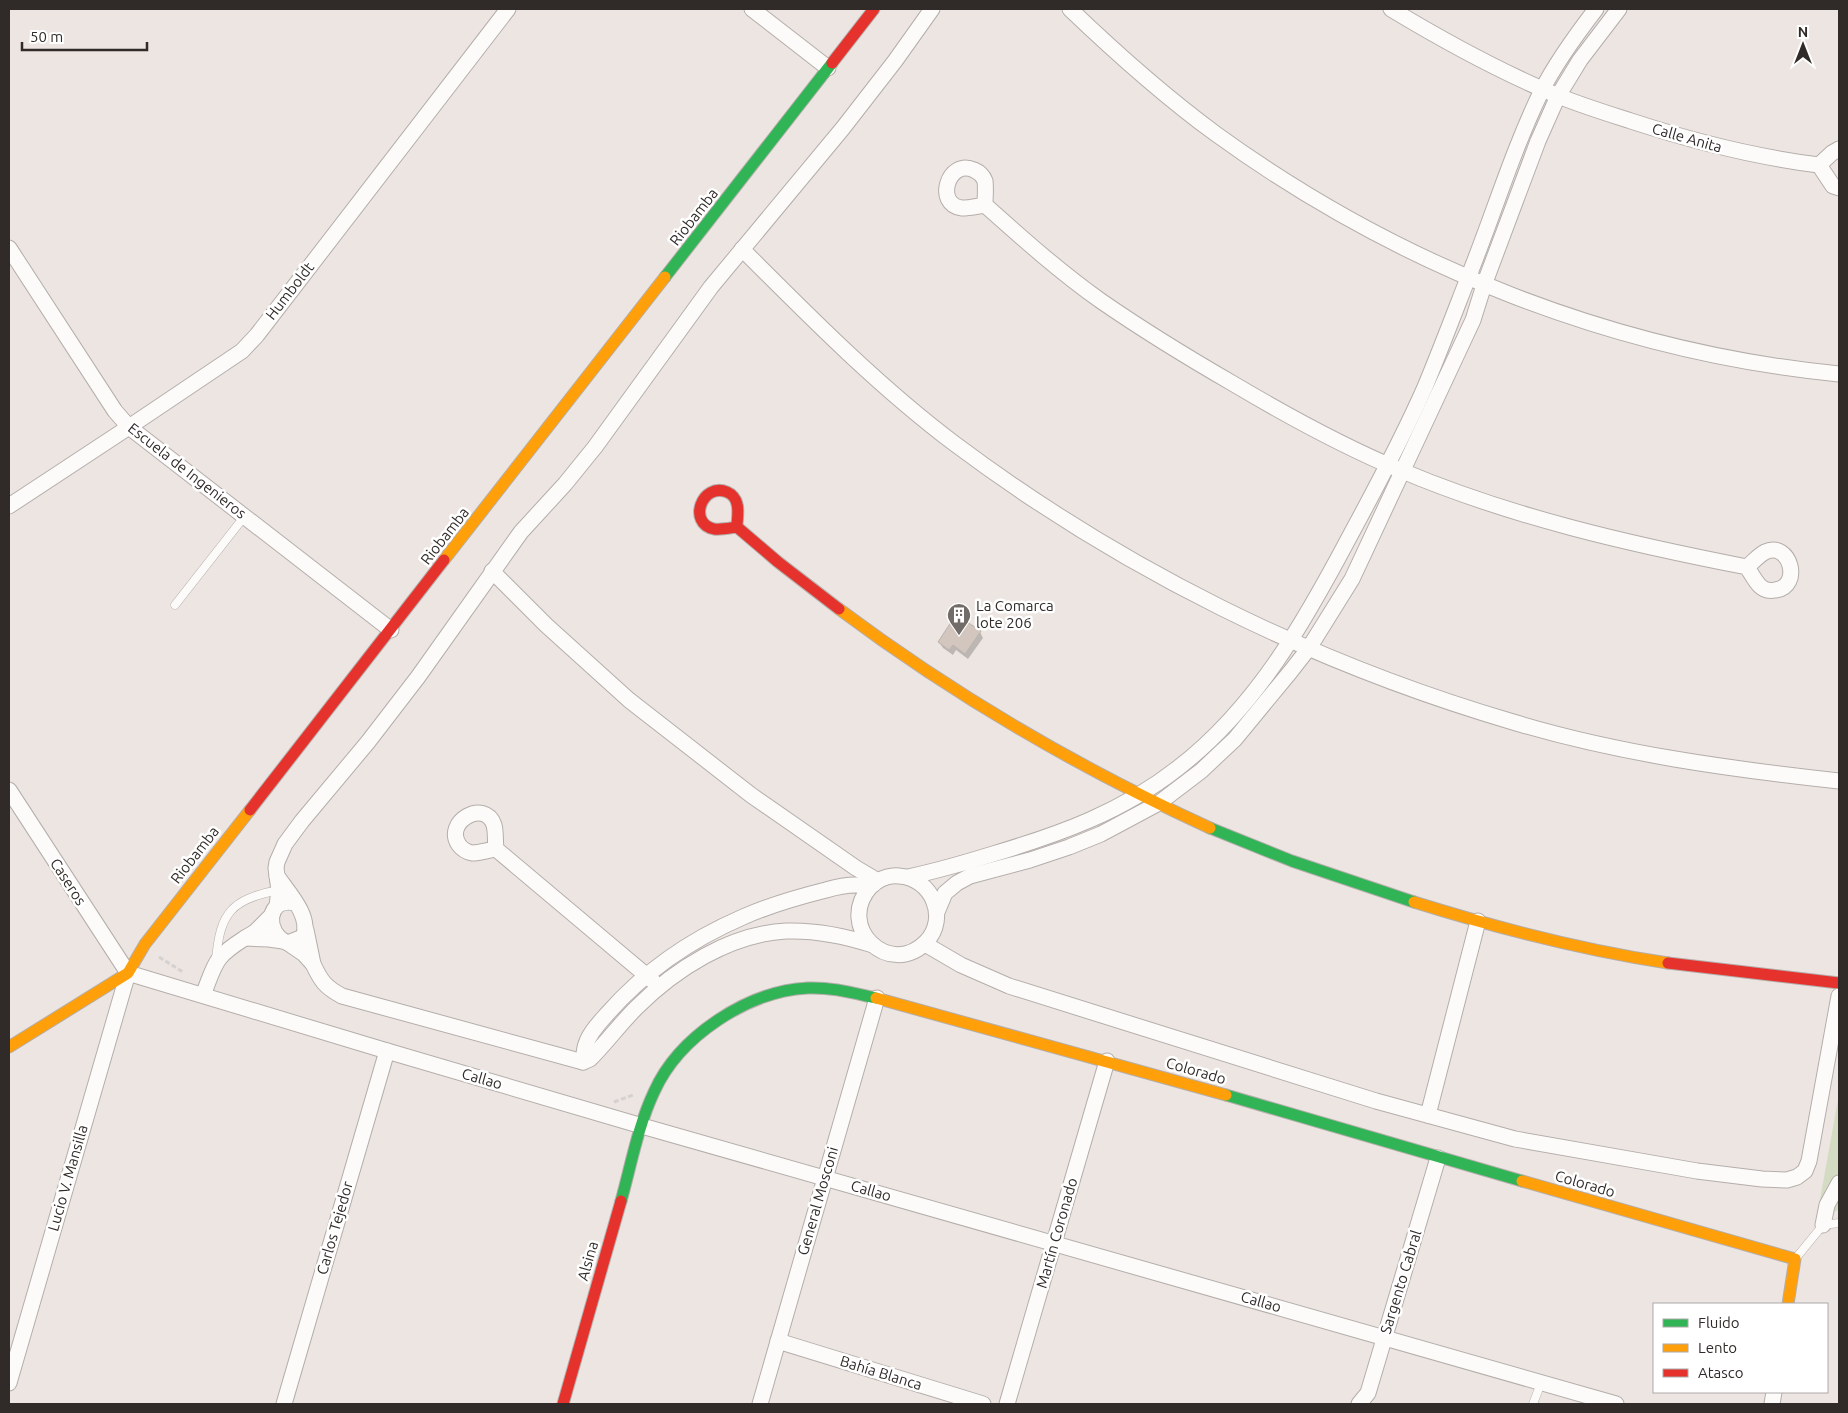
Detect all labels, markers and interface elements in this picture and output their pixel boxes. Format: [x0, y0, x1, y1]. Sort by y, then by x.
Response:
scale bar [22, 20, 148, 52]
north arrow [1778, 20, 1828, 70]
text: N [1798, 24, 1808, 40]
text: 50 m [30, 28, 63, 45]
street label: Calle Anita [1650, 119, 1724, 156]
street label: Riobamba [666, 185, 721, 249]
street label: Humboldt [262, 259, 317, 323]
street label: Escuela de Ingenieros [125, 419, 250, 522]
street label: Riobamba [417, 504, 472, 568]
place label: La Comarca lote 206 [976, 597, 1054, 631]
building icon: La Comarca lote 206 [946, 602, 972, 636]
street label: Riobamba [167, 823, 222, 887]
street label: Caseros [47, 855, 90, 908]
street label: Colorado [1164, 1054, 1228, 1087]
street label: Callao [460, 1065, 504, 1092]
street label: Lucio V. Mansilla [44, 1123, 91, 1233]
street label: General Mosconi [794, 1145, 841, 1257]
street label: Colorado [1553, 1167, 1617, 1200]
street label: Martín Coronado [1033, 1176, 1080, 1290]
street label: Callao [849, 1177, 893, 1204]
street label: Carlos Tejedor [313, 1179, 356, 1277]
street label: Sargento Cabral [1377, 1228, 1424, 1336]
street label: Alsina [574, 1239, 601, 1282]
street label: Callao [1239, 1288, 1283, 1315]
legend [1653, 1303, 1828, 1393]
text: Fluido [1698, 1314, 1740, 1331]
text: Lento [1698, 1339, 1737, 1356]
street label: Bahía Blanca [838, 1352, 924, 1393]
text: Atasco [1698, 1364, 1744, 1381]

